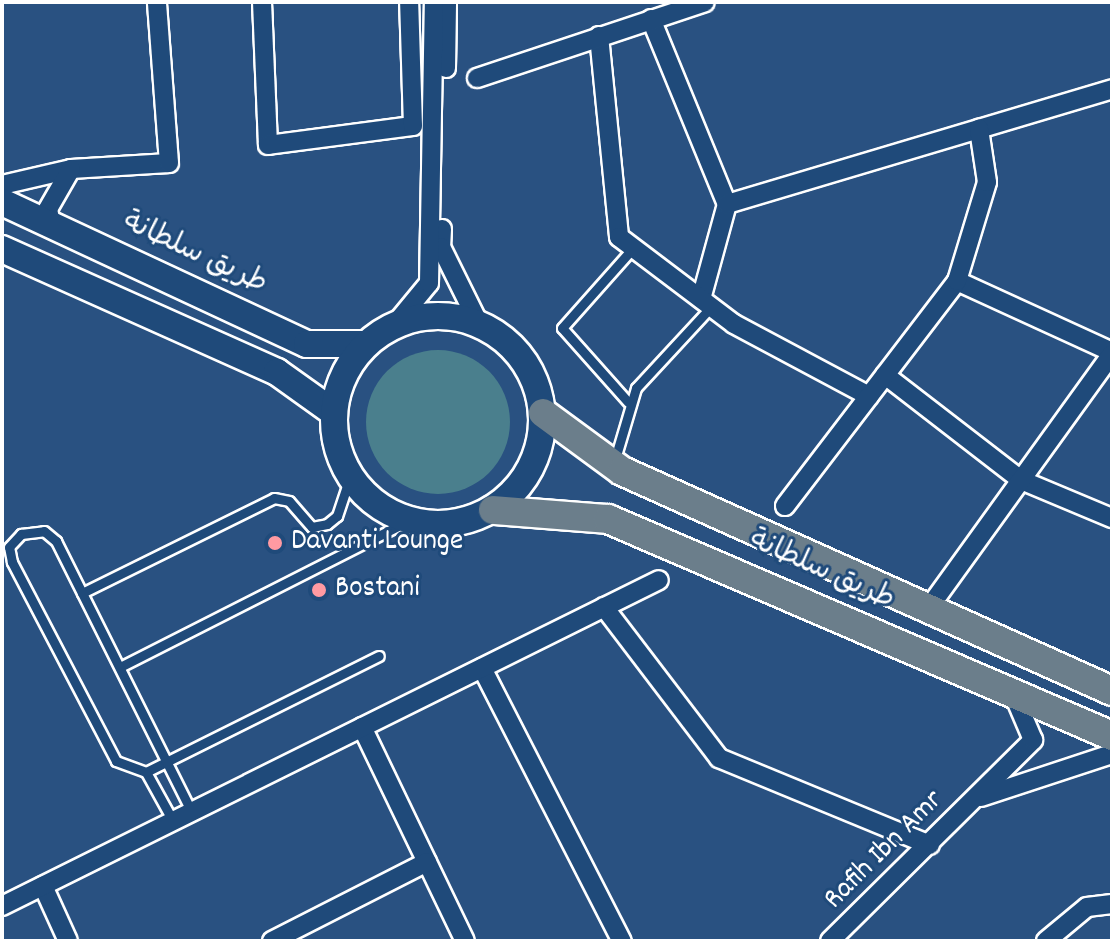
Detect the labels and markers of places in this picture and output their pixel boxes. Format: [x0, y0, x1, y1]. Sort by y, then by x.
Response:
place label: Davanti Lounge [291, 525, 463, 561]
marker: Davanti Lounge [266, 534, 284, 552]
place label: Bostani [335, 572, 420, 608]
marker: Bostani [310, 581, 328, 599]

